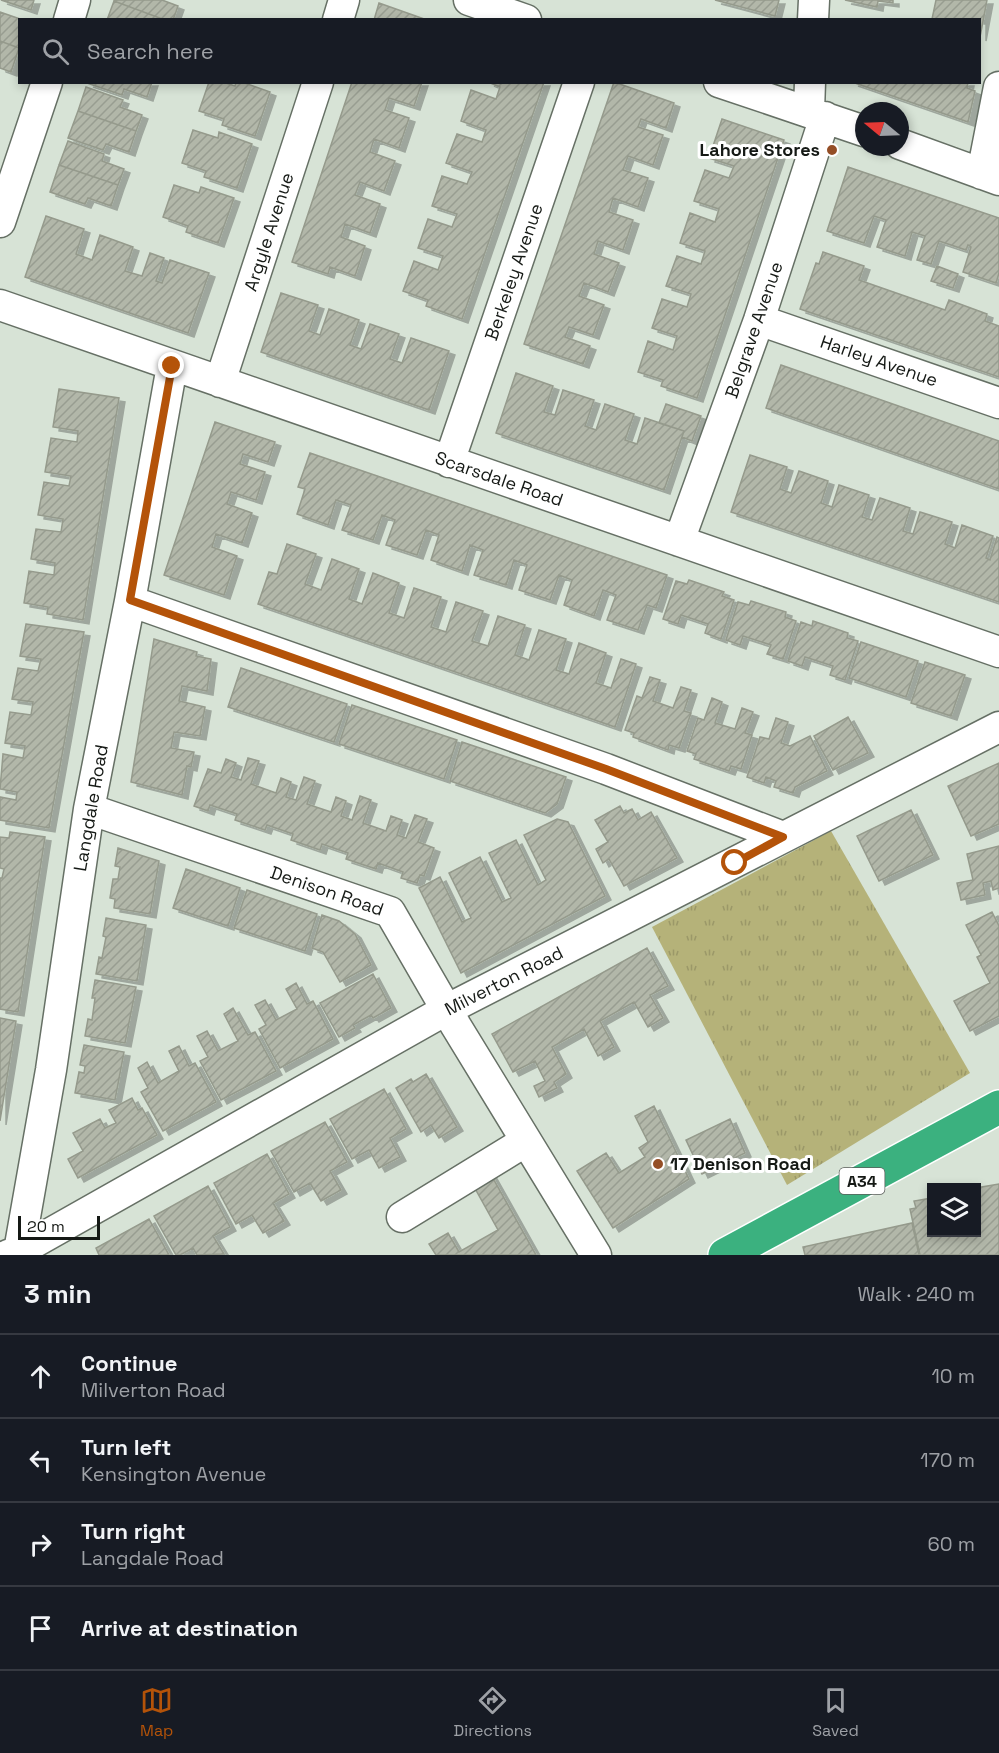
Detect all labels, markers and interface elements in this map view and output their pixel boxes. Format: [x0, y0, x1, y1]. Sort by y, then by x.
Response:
search box [18, 18, 981, 84]
icon: search [39, 35, 72, 68]
text: Search here [87, 37, 214, 65]
north arrow [855, 102, 909, 156]
place label: Lahore Stores [700, 138, 820, 161]
marker: Lahore Stores [825, 143, 839, 157]
street label: Argyle Avenue [239, 170, 299, 294]
street label: Berkeley Avenue [479, 200, 548, 343]
street label: Belgrave Avenue [719, 259, 788, 401]
street label: Harley Avenue [817, 330, 941, 391]
route end [158, 352, 184, 378]
street label: Scarsdale Road [432, 446, 566, 511]
street label: Langdale Road [68, 743, 113, 873]
route start [721, 849, 747, 875]
street label: Denison Road [267, 860, 387, 921]
street label: Milverton Road [441, 941, 567, 1020]
place label: 17 Denison Road [670, 1152, 811, 1175]
marker: 17 Denison Road [651, 1157, 665, 1171]
road number: A34 [840, 1168, 884, 1194]
map controls [927, 1183, 981, 1237]
button: layers [927, 1183, 981, 1237]
scale bar [18, 1213, 100, 1240]
text: 20 m [27, 1216, 65, 1237]
text: 3 min [24, 1277, 92, 1311]
text: Walk · 240 m [857, 1281, 975, 1307]
text: Continue [81, 1349, 177, 1377]
icon: ahead [24, 1360, 57, 1393]
text: 10 m [931, 1363, 975, 1389]
text: Milverton Road [81, 1377, 226, 1403]
text: Turn left [81, 1433, 171, 1461]
icon: left [24, 1444, 57, 1477]
text: 170 m [920, 1447, 975, 1473]
text: Kensington Avenue [81, 1461, 266, 1487]
text: Turn right [81, 1517, 186, 1545]
icon: right [24, 1528, 57, 1561]
text: 60 m [928, 1531, 975, 1557]
text: Langdale Road [81, 1545, 224, 1571]
icon: arrive [24, 1612, 57, 1645]
text: Arrive at destination [81, 1614, 298, 1642]
tab: Map [140, 1684, 173, 1741]
tab: Directions [454, 1684, 532, 1741]
tab: Saved [812, 1684, 859, 1741]

